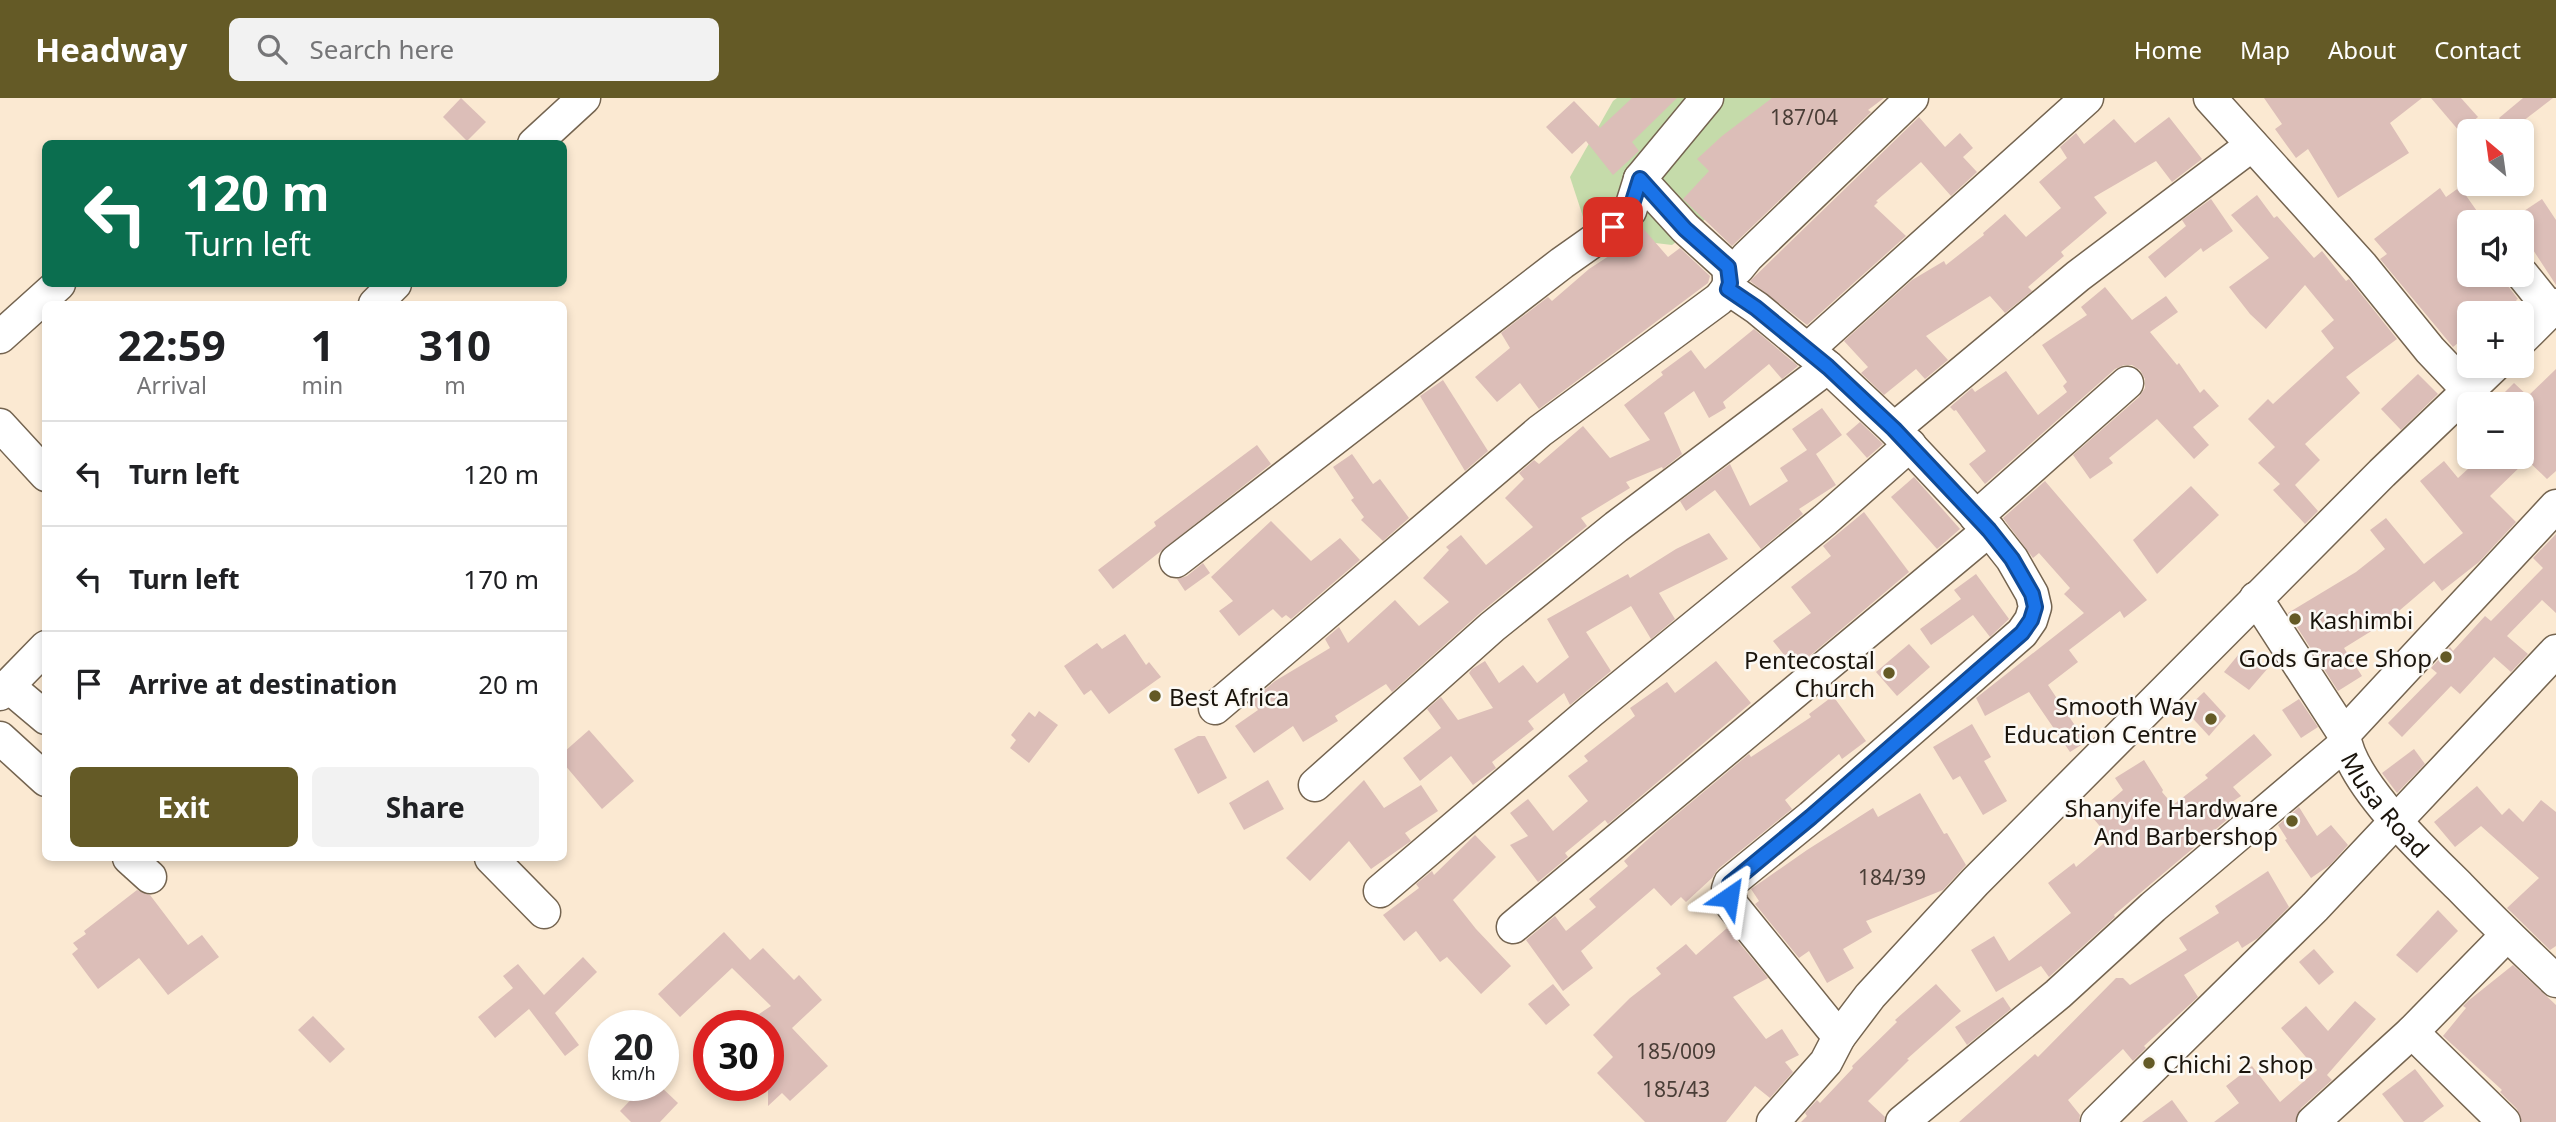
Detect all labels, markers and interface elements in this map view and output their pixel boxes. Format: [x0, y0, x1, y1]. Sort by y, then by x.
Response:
search box [229, 18, 719, 81]
text: Headway [35, 27, 187, 72]
icon: search [253, 30, 291, 68]
text: Search here [309, 31, 454, 67]
text: Home [2134, 33, 2202, 66]
text: Map [2240, 33, 2290, 66]
text: About [2328, 33, 2396, 66]
text: Contact [2434, 33, 2521, 66]
house number: 187/04 [1770, 103, 1838, 131]
north arrow [2457, 119, 2534, 196]
map controls [2457, 119, 2534, 469]
text: 120 m [185, 159, 330, 225]
icon: left [70, 168, 161, 259]
pin [1583, 197, 1643, 257]
icon: arrive [1594, 208, 1632, 246]
button: sound [2457, 210, 2534, 287]
text: Turn left [185, 222, 311, 265]
button: + [2457, 301, 2534, 378]
text: 22:59 [118, 316, 226, 373]
text: 1 [310, 316, 334, 373]
text: 310 [419, 316, 491, 373]
text: Arrival [137, 369, 207, 401]
text: min [302, 369, 343, 401]
text: m [444, 369, 466, 401]
button: − [2457, 392, 2534, 469]
icon: left [70, 455, 108, 493]
text: Turn left [129, 456, 240, 492]
text: 120 m [463, 456, 539, 492]
icon: left [70, 560, 108, 598]
text: Turn left [129, 561, 240, 597]
text: 170 m [463, 561, 539, 597]
place label: Kashimbi [2309, 603, 2413, 636]
marker: Kashimbi [2287, 611, 2303, 627]
place label: Gods Grace Shop [2239, 641, 2432, 674]
place label: Pentecostal Church [1744, 643, 1875, 704]
marker: Gods Grace Shop [2438, 649, 2454, 665]
icon: arrive [70, 665, 108, 703]
marker: Pentecostal Church [1881, 665, 1897, 681]
text: Arrive at destination [129, 666, 398, 702]
text: 20 m [478, 666, 539, 702]
place label: Best Africa [1169, 680, 1289, 713]
marker: Best Africa [1147, 688, 1163, 704]
place label: Smooth Way Education Centre [2003, 689, 2198, 750]
marker: Smooth Way Education Centre [2203, 711, 2219, 727]
street label: Musa Road [2334, 746, 2437, 864]
button: Exit [70, 767, 298, 847]
button: Share [312, 767, 539, 847]
place label: Shanyife Hardware And Barbershop [2064, 791, 2278, 852]
marker: Shanyife Hardware And Barbershop [2284, 813, 2300, 829]
position arrow [1692, 860, 1766, 934]
house number: 184/39 [1858, 863, 1926, 891]
speed limit sign: 30 [693, 1010, 784, 1101]
text: 20 [613, 1023, 654, 1070]
house number: 185/009 [1636, 1037, 1716, 1065]
place label: Chichi 2 shop [2163, 1047, 2314, 1080]
marker: Chichi 2 shop [2141, 1055, 2157, 1071]
text: km/h [611, 1061, 656, 1085]
house number: 185/43 [1642, 1075, 1710, 1103]

